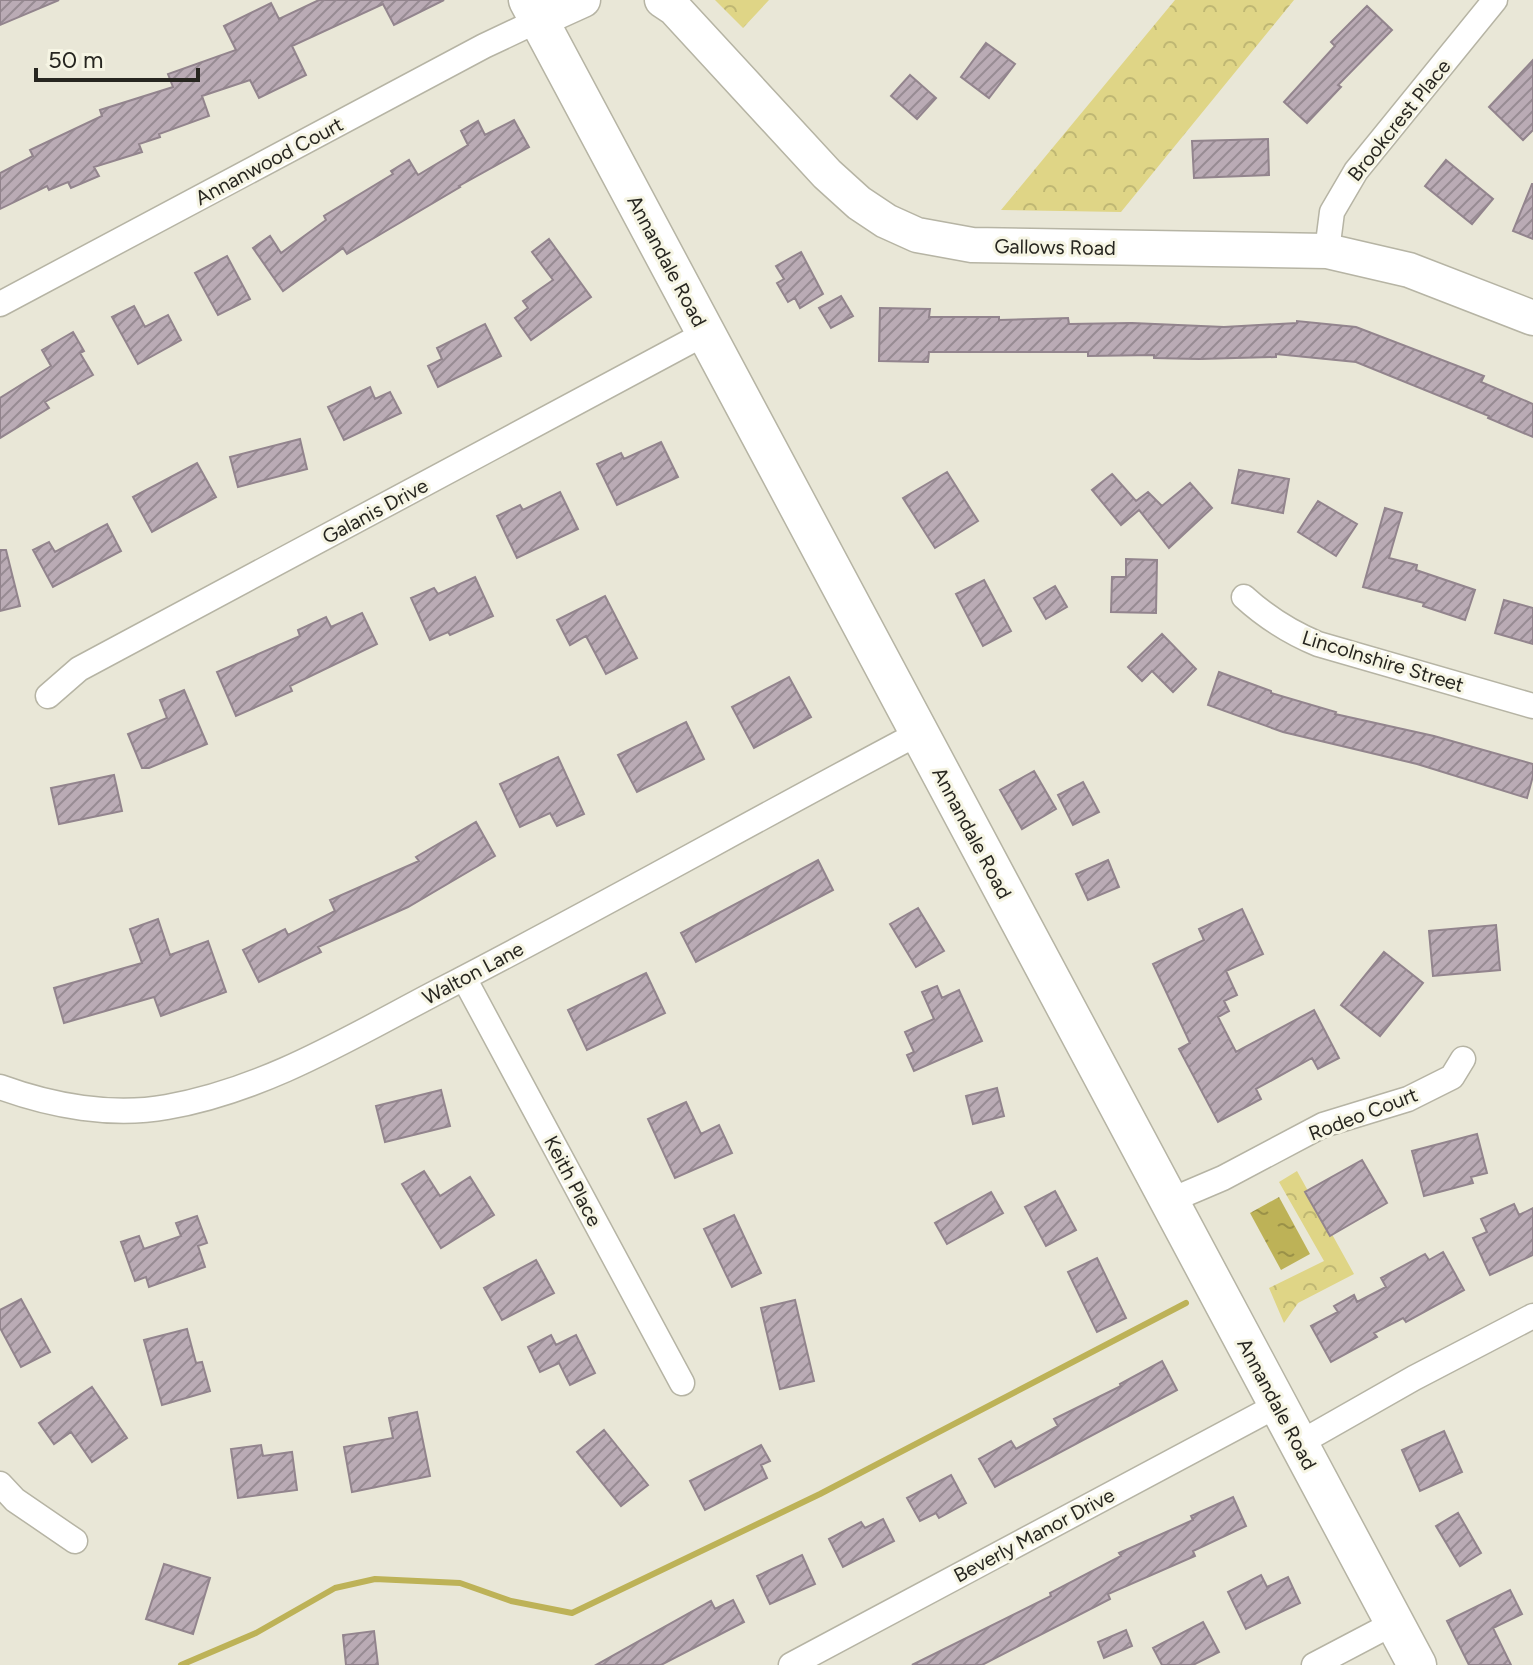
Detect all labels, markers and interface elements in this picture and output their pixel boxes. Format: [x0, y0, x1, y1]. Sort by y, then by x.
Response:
scale bar [36, 32, 198, 82]
text: 50 m [48, 45, 104, 74]
street label: Brookcrest Place [1343, 54, 1456, 186]
street label: Annanwood Court [191, 112, 347, 210]
street label: Annandale Road [622, 191, 712, 331]
street label: Gallows Road [994, 234, 1116, 260]
street label: Galanis Drive [318, 473, 432, 549]
street label: Lincolnshire Street [1299, 625, 1467, 697]
street label: Annandale Road [927, 763, 1017, 903]
street label: Walton Lane [418, 936, 528, 1010]
street label: Rodeo Court [1305, 1082, 1421, 1146]
street label: Keith Place [539, 1132, 607, 1230]
street label: Annandale Road [1232, 1334, 1322, 1474]
street label: Beverly Manor Drive [950, 1482, 1118, 1587]

